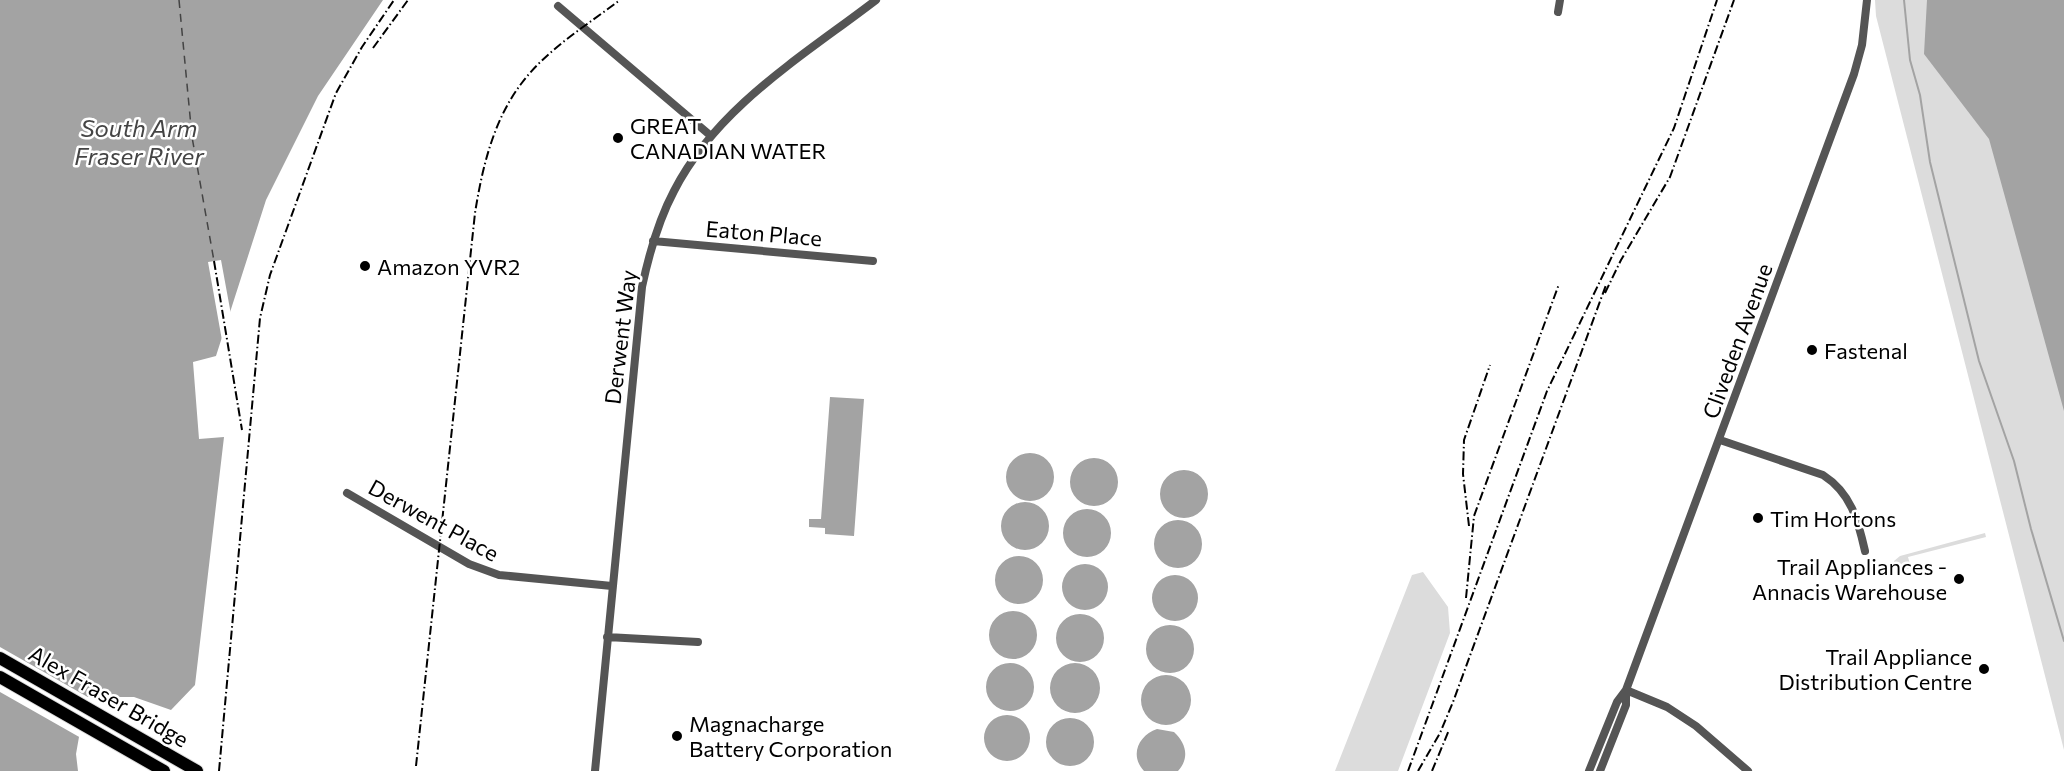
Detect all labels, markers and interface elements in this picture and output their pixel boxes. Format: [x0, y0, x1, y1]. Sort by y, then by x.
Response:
place label: GREAT CANADIAN WATER [630, 112, 827, 164]
water label: South Arm Fraser River [74, 113, 205, 170]
marker: GREAT CANADIAN WATER [611, 131, 625, 145]
street label: Eaton Place [705, 214, 823, 252]
place label: Amazon YVR2 [377, 253, 520, 280]
marker: Amazon YVR2 [358, 259, 372, 273]
street label: Cliveden Avenue [1696, 260, 1778, 422]
street label: Derwent Way [598, 268, 642, 406]
place label: Fastenal [1824, 337, 1908, 364]
marker: Fastenal [1805, 343, 1819, 357]
street label: Derwent Place [364, 473, 504, 567]
place label: Tim Hortons [1770, 505, 1896, 532]
marker: Tim Hortons [1751, 511, 1765, 525]
place label: Trail Appliances - Annacis Warehouse [1752, 553, 1947, 605]
marker: Trail Appliances - Annacis Warehouse [1952, 572, 1966, 586]
street label: Alex Fraser Bridge [24, 639, 194, 753]
place label: Trail Appliance Distribution Centre [1778, 643, 1972, 695]
marker: Trail Appliance Distribution Centre [1977, 662, 1991, 676]
place label: Magnacharge Battery Corporation [689, 710, 892, 762]
marker: Magnacharge Battery Corporation [670, 729, 684, 743]

